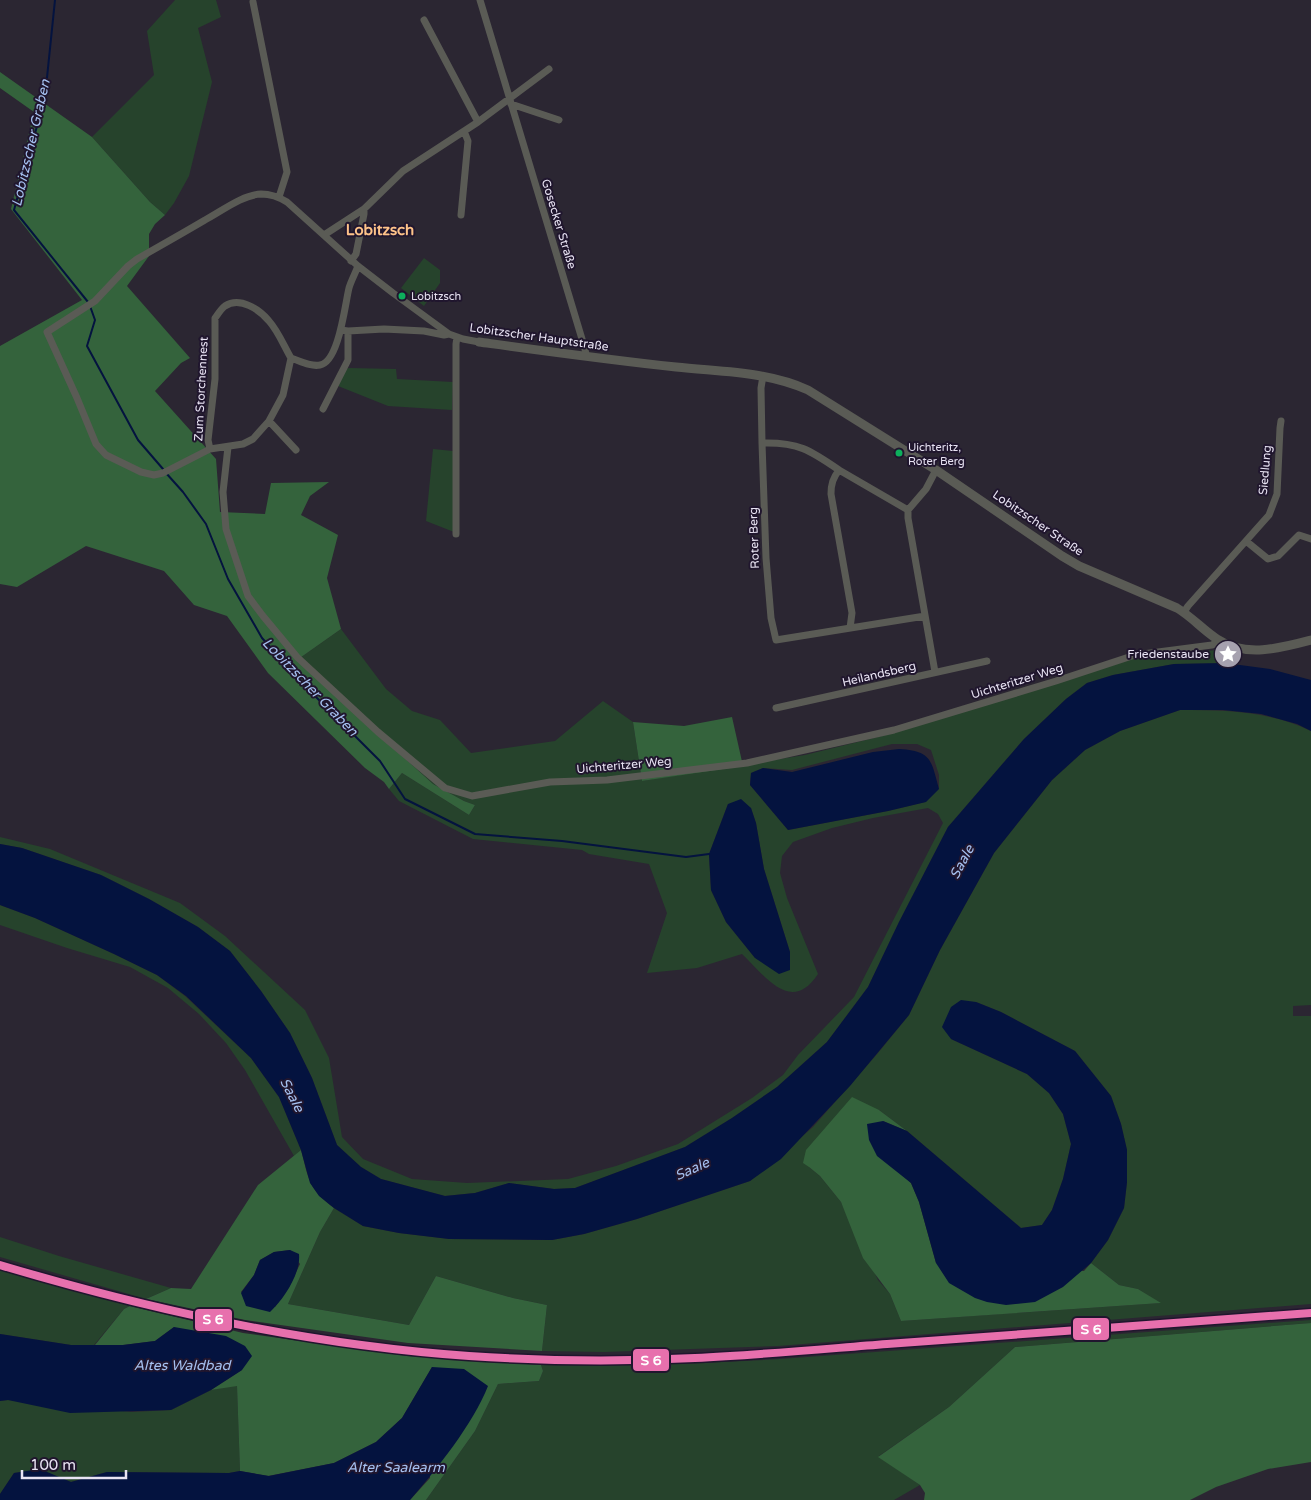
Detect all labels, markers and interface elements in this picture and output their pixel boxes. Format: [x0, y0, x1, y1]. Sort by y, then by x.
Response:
water label: Lobitzscher Graben [8, 77, 54, 208]
street label: Gosecker Straße [539, 177, 579, 271]
district label: Lobitzsch [346, 221, 414, 239]
place label: Lobitzsch [411, 290, 461, 303]
marker: Lobitzsch [397, 291, 407, 301]
street label: Lobitzscher Hauptstraße [469, 320, 610, 354]
street label: Zum Storchennest [191, 336, 211, 442]
place label: Uichteritz, Roter Berg [908, 441, 965, 468]
street label: Siedlung [1256, 445, 1274, 495]
marker: Uichteritz, Roter Berg [894, 448, 904, 458]
street label: Lobitzscher Straße [990, 487, 1086, 559]
street label: Roter Berg [746, 507, 762, 569]
water label: Lobitzscher Graben [259, 634, 362, 740]
place icon: Friedenstaube [1213, 639, 1243, 669]
place label: Friedenstaube [1127, 647, 1209, 661]
street label: Heilandsberg [841, 659, 917, 689]
street label: Uichteritzer Weg [969, 660, 1065, 702]
street label: Uichteritzer Weg [576, 754, 672, 776]
water label: Saale [946, 841, 978, 882]
water label: Saale [276, 1075, 308, 1116]
water label: Saale [672, 1154, 713, 1184]
line badge: S 6 [194, 1308, 233, 1332]
text: S 6 [202, 1311, 224, 1328]
line badge: S 6 [1072, 1317, 1110, 1341]
text: S 6 [1080, 1321, 1102, 1338]
line badge: S 6 [632, 1348, 670, 1372]
text: S 6 [640, 1352, 662, 1369]
water label: Altes Waldbad [134, 1357, 233, 1374]
scale bar [22, 1448, 126, 1480]
text: 100 m [30, 1456, 76, 1474]
water label: Alter Saalearm [347, 1459, 446, 1476]

